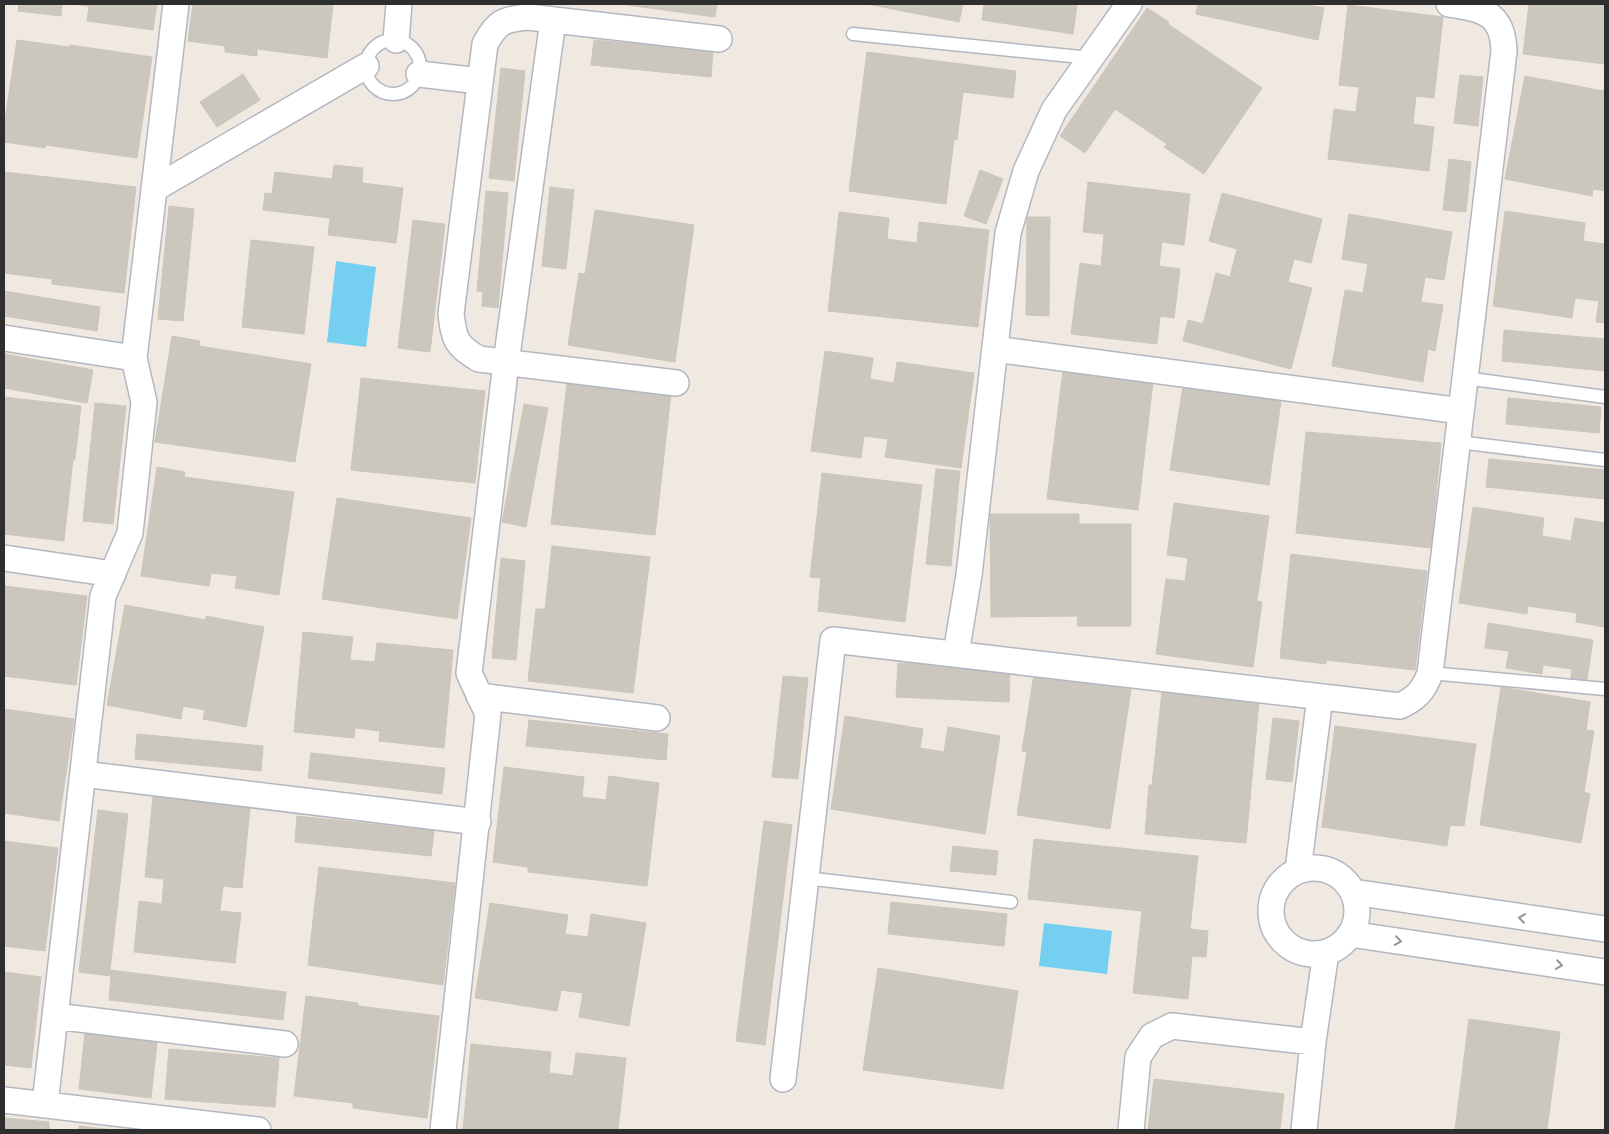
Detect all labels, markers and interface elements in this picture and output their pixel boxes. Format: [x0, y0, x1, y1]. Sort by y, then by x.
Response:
one-way arrow [1518, 913, 1526, 924]
one-way arrow [1395, 935, 1403, 946]
one-way arrow [1555, 960, 1563, 970]

